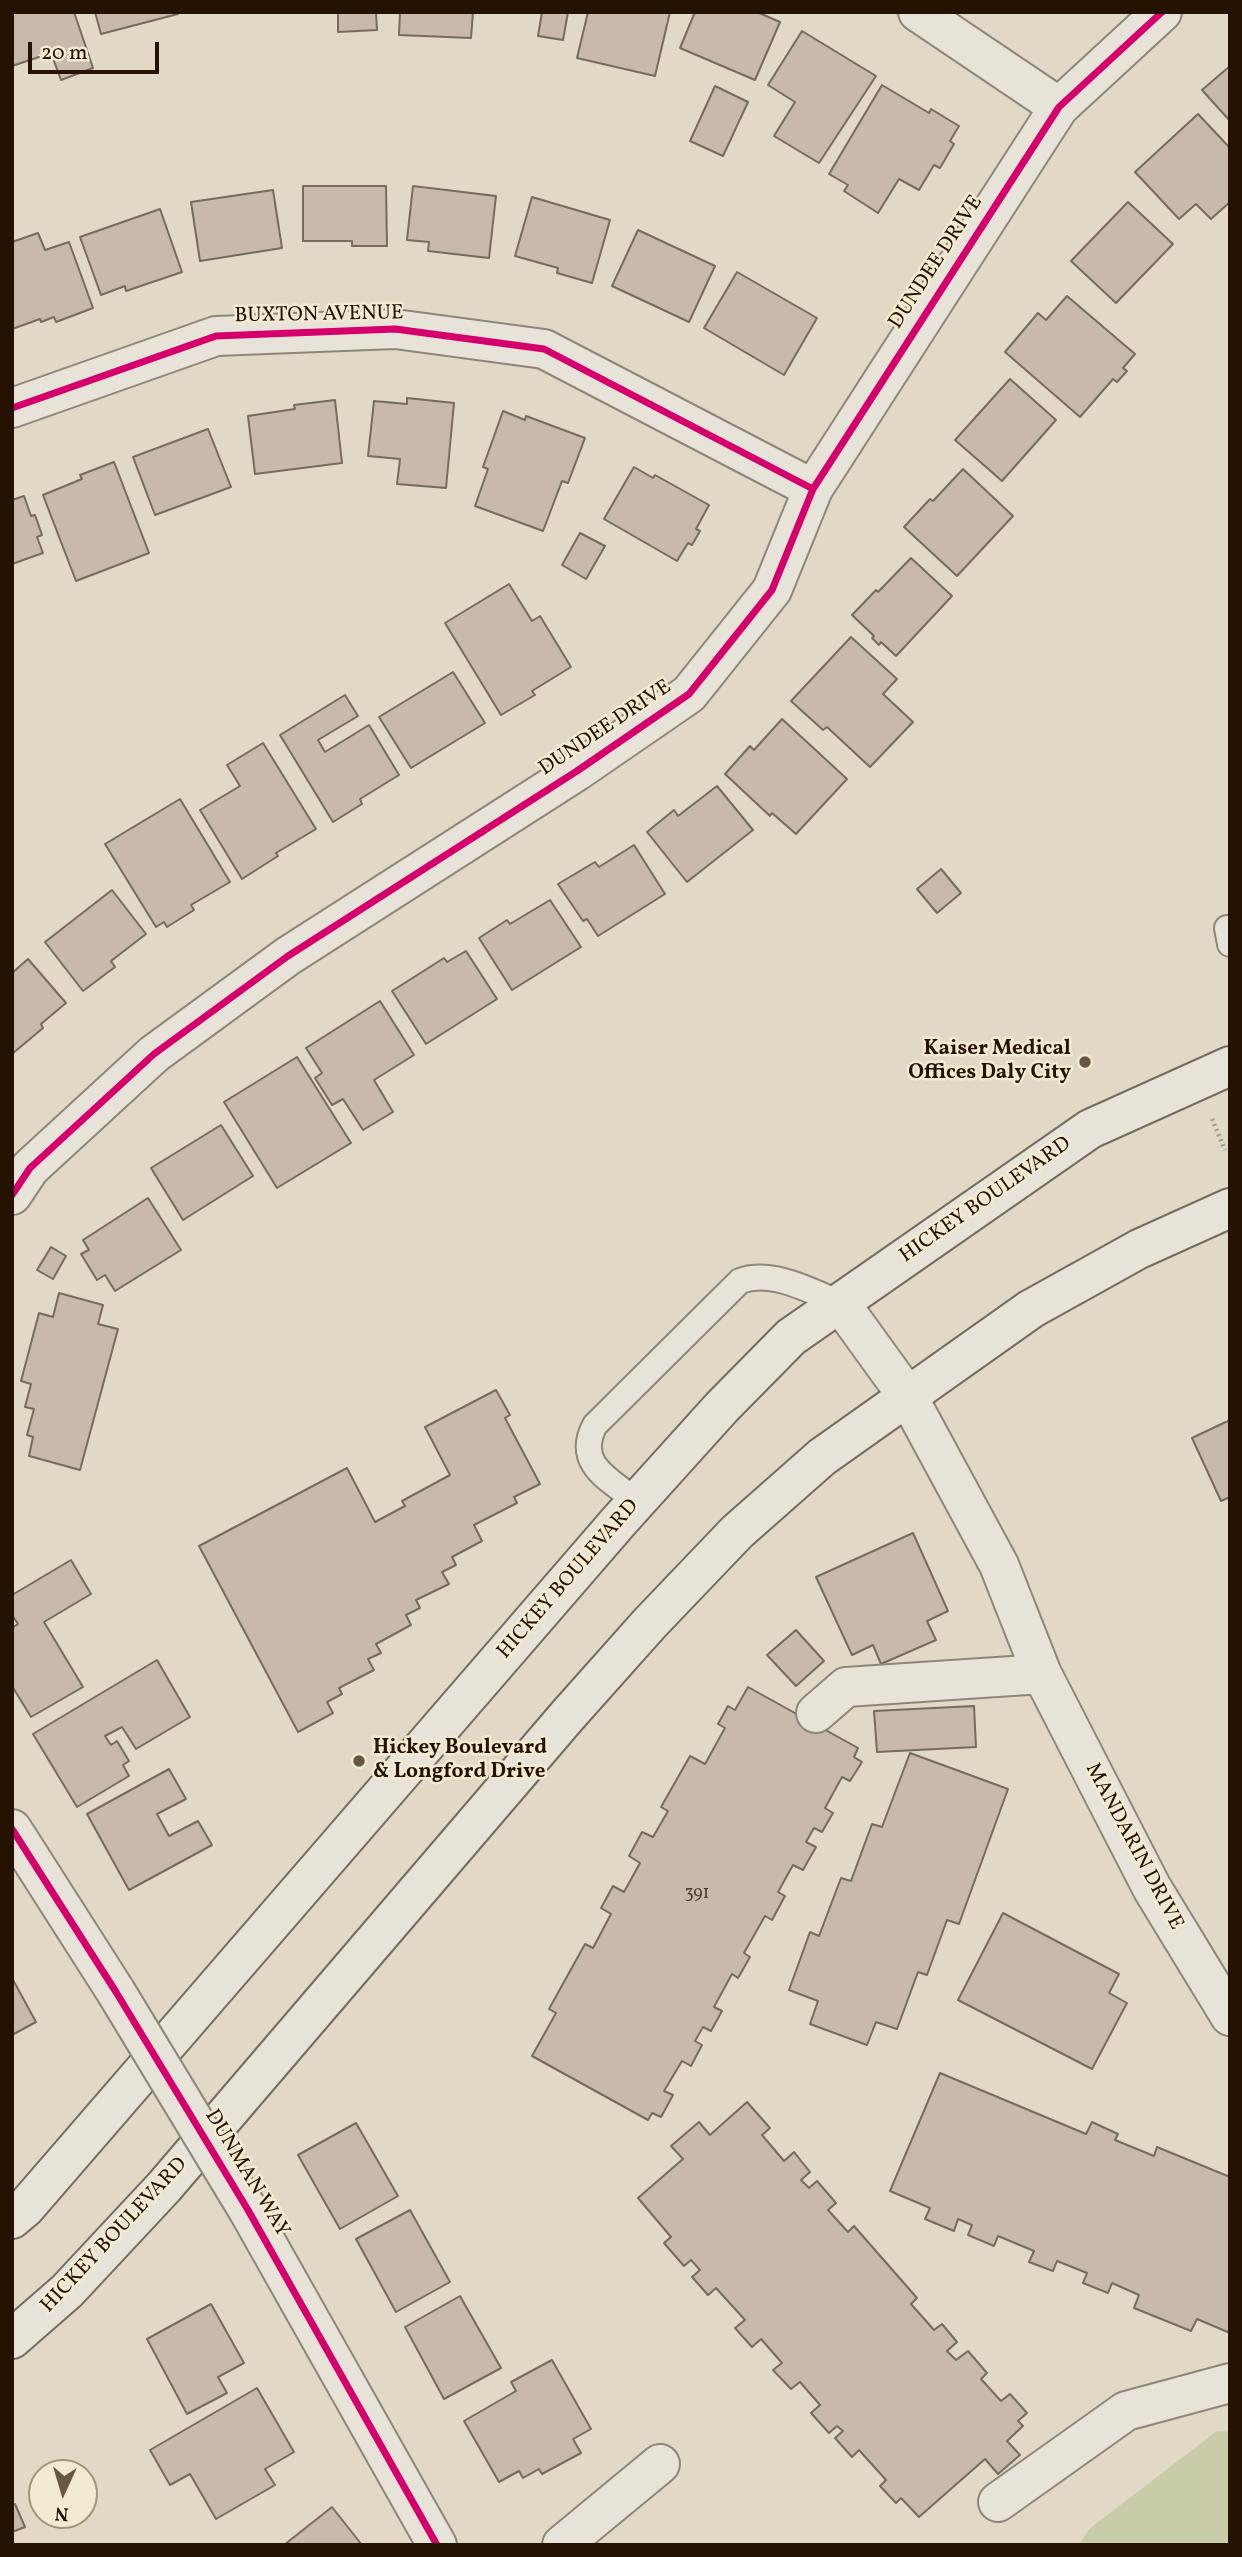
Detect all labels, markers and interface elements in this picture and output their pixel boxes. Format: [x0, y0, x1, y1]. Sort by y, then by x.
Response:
scale bar [32, 28, 163, 72]
text: 20 m [41, 39, 87, 68]
street label: DUNDEE DRIVE [884, 192, 990, 334]
street label: BUXTON AVENUE [234, 302, 404, 330]
street label: DUNDEE DRIVE [535, 675, 677, 783]
place label: Kaiser Medical Offices Daly City [908, 1037, 1071, 1087]
marker: Kaiser Medical Offices Daly City [1077, 1054, 1093, 1070]
street label: HICKEY BOULEVARD [895, 1132, 1077, 1270]
street label: HICKEY BOULEVARD [493, 1495, 645, 1665]
place label: Hickey Boulevard & Longford Drive [373, 1736, 547, 1786]
marker: Hickey Boulevard & Longford Drive [351, 1753, 367, 1769]
street label: MANDARIN DRIVE [1078, 1759, 1188, 1935]
house number: 391 [684, 1884, 710, 1906]
street label: DUNMAN WAY [198, 2106, 294, 2242]
street label: HICKEY BOULEVARD [36, 2153, 194, 2319]
north arrow [28, 2459, 98, 2529]
text: N [54, 2500, 69, 2526]

